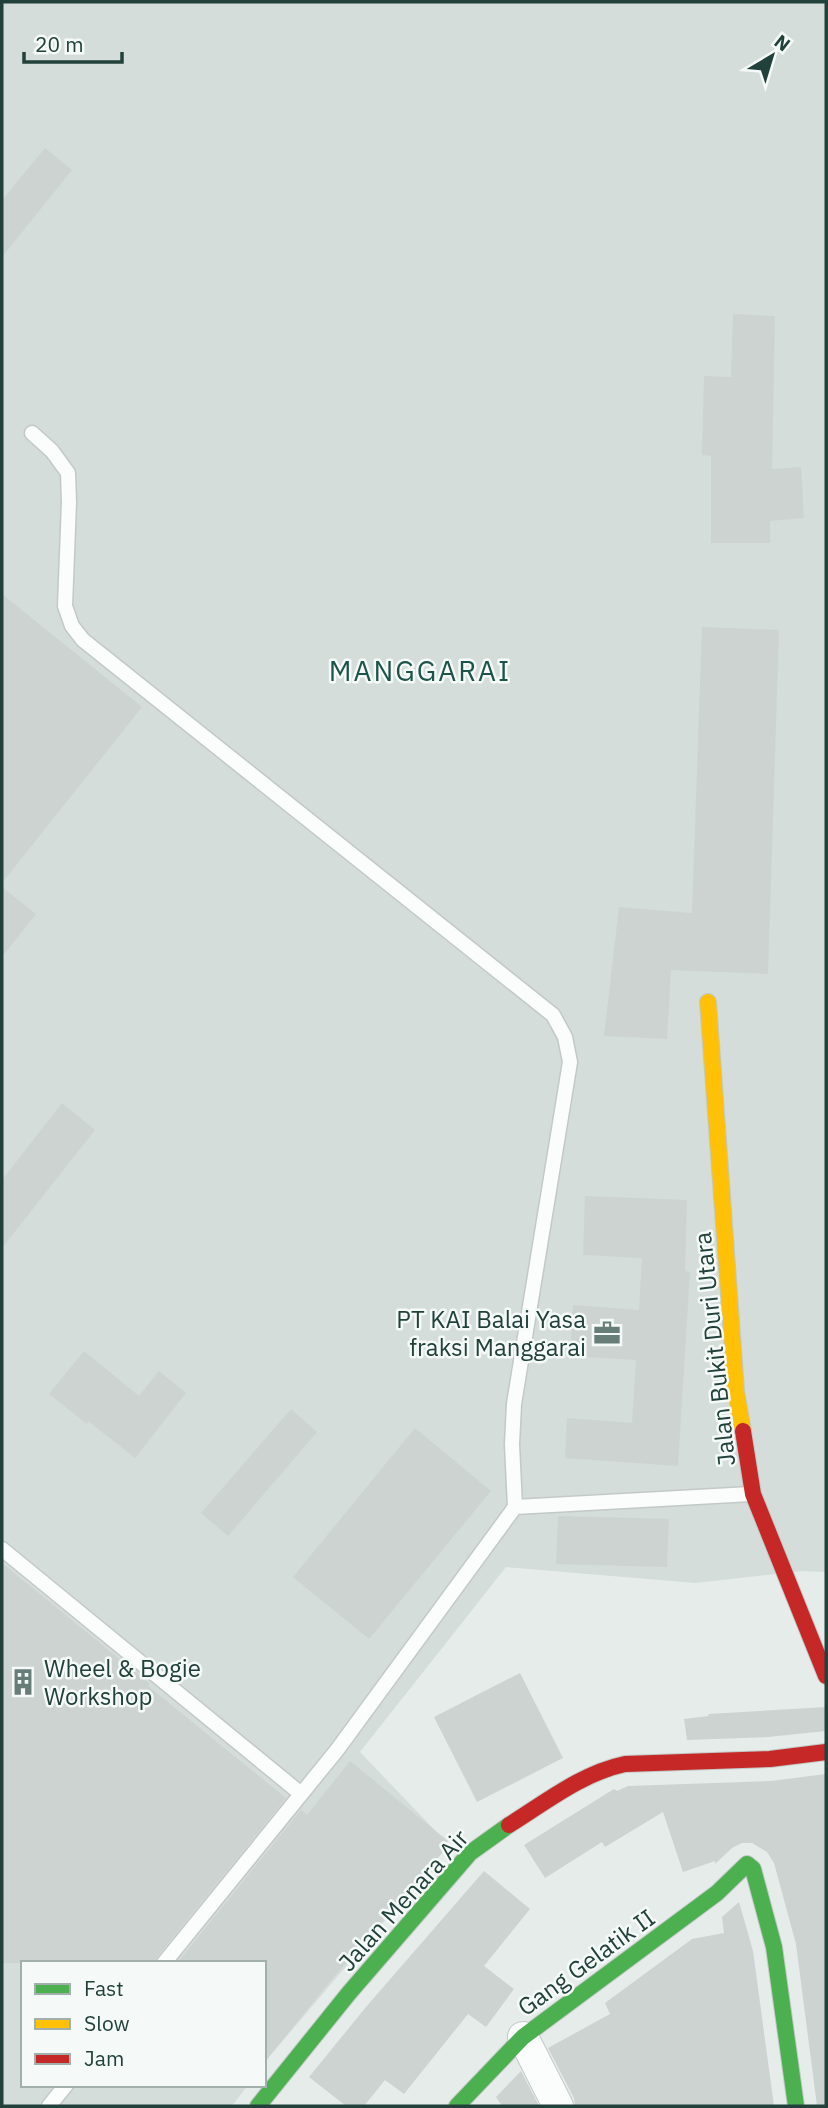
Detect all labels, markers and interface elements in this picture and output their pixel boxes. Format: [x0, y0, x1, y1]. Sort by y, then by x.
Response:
scale bar [24, 21, 122, 65]
north arrow [737, 21, 807, 91]
text: N [770, 29, 795, 56]
text: 20 m [35, 30, 84, 58]
district label: MANGGARAI [329, 652, 511, 689]
street label: Jalan Bukit Duri Utara [686, 1230, 742, 1468]
place label: PT KAI Balai Yasa fraksi Manggarai [396, 1303, 586, 1363]
office icon: PT KAI Balai Yasa fraksi Manggarai [592, 1318, 622, 1348]
place label: Wheel & Bogie Workshop [44, 1652, 201, 1712]
building icon: Wheel & Bogie Workshop [8, 1667, 38, 1697]
street label: Jalan Menara Air [331, 1822, 475, 1978]
street label: Gang Gelatik II [511, 1901, 661, 2023]
legend [21, 1961, 266, 2087]
text: Fast [84, 1974, 124, 2002]
text: Slow [84, 2009, 130, 2037]
text: Jam [84, 2044, 124, 2072]

